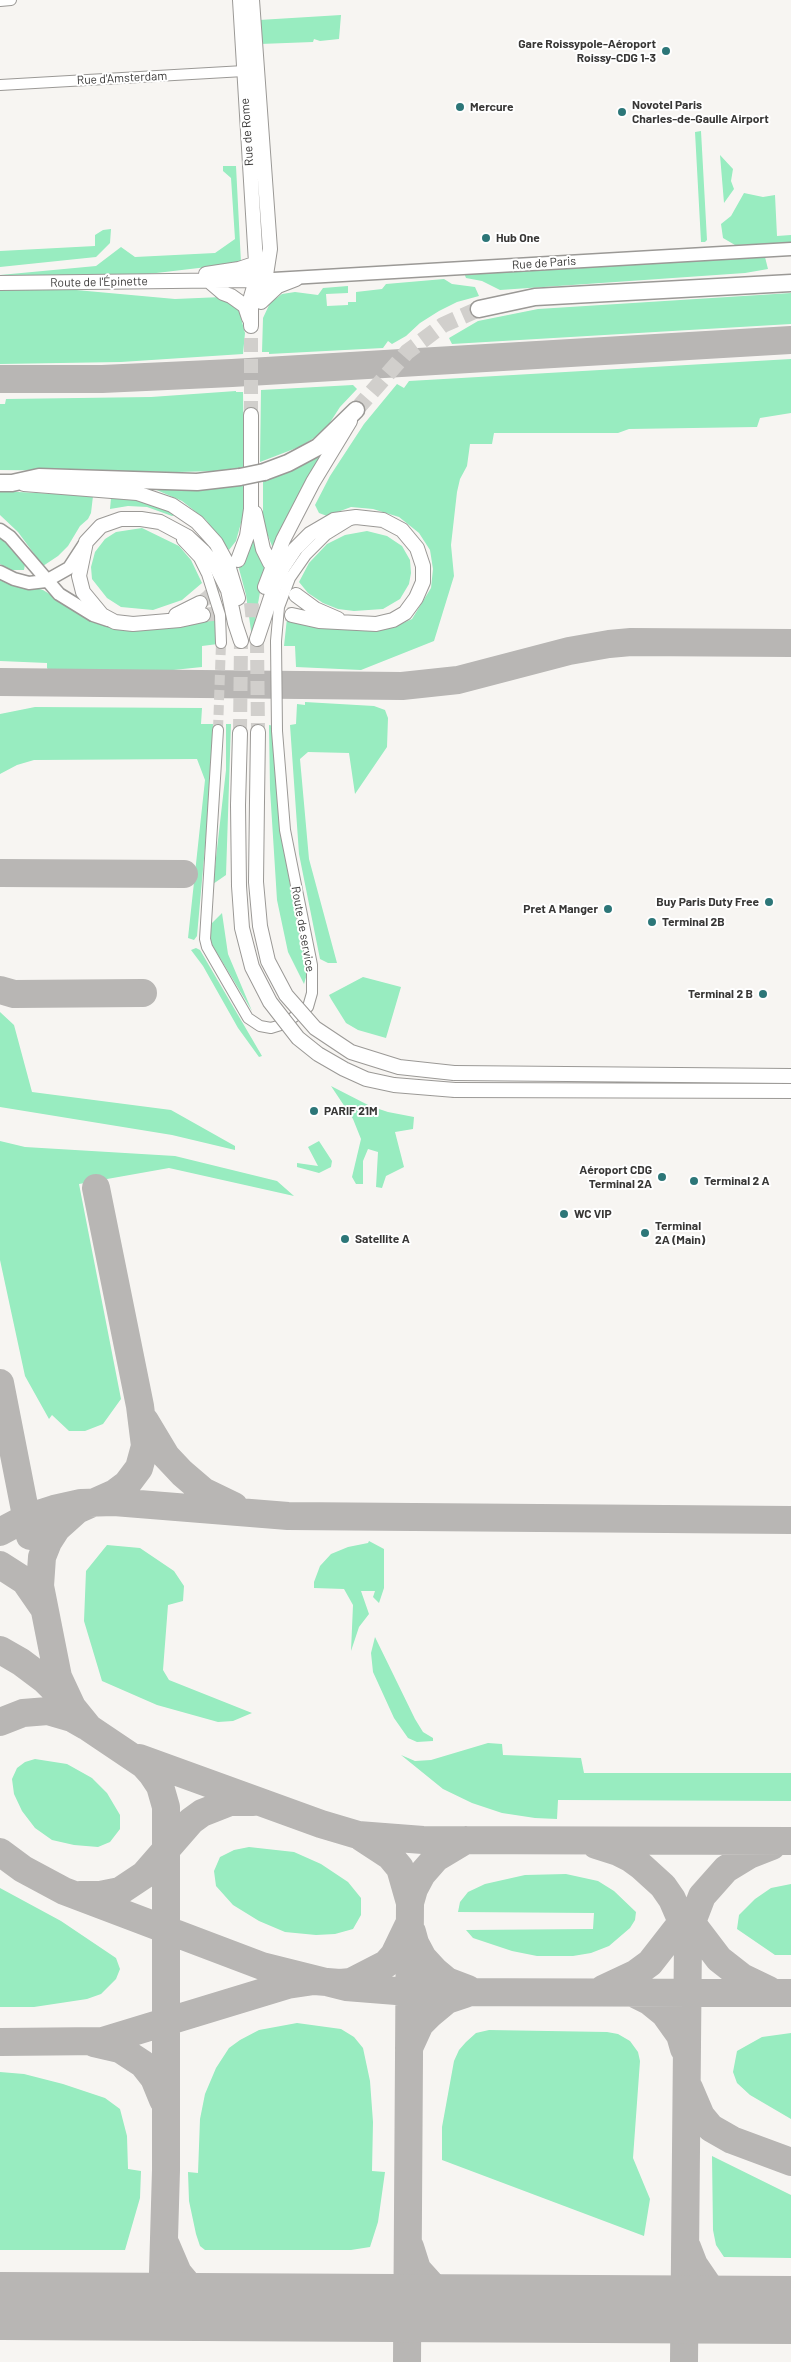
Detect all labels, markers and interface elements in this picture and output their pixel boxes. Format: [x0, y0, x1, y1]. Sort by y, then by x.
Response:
place label: Gare Roissypole-Aéroport Roissy-CDG 1-3 [518, 37, 656, 65]
marker: Gare Roissypole-Aéroport Roissy-CDG 1-3 [660, 45, 672, 57]
street label: Rue d'Amsterdam [76, 68, 168, 88]
street label: Rue de Rome [237, 98, 257, 166]
place label: Novotel Paris Charles-de-Gaulle Airport [632, 98, 769, 126]
place label: Mercure [470, 100, 514, 114]
marker: Mercure [454, 101, 466, 113]
marker: Novotel Paris Charles-de-Gaulle Airport [616, 106, 628, 118]
place label: Hub One [496, 231, 540, 245]
marker: Hub One [480, 232, 492, 244]
street label: Rue de Paris [511, 254, 577, 272]
street label: Route de l'Épinette [50, 274, 148, 290]
street label: Route de service [288, 885, 318, 973]
place label: Buy Paris Duty Free [656, 895, 759, 909]
marker: Buy Paris Duty Free [763, 896, 775, 908]
place label: Pret A Manger [523, 902, 598, 916]
marker: Pret A Manger [602, 903, 614, 915]
place label: Terminal 2B [662, 915, 725, 929]
marker: Terminal 2B [646, 916, 658, 928]
place label: Terminal 2 B [688, 987, 753, 1001]
marker: Terminal 2 B [757, 988, 769, 1000]
place label: PARIF 21M [324, 1104, 378, 1118]
marker: PARIF 21M [308, 1105, 320, 1117]
place label: Aéroport CDG Terminal 2A [579, 1163, 652, 1191]
marker: Aéroport CDG Terminal 2A [656, 1171, 668, 1183]
place label: Terminal 2 A [704, 1174, 770, 1188]
marker: Terminal 2 A [688, 1175, 700, 1187]
place label: WC VIP [574, 1207, 612, 1221]
marker: WC VIP [558, 1208, 570, 1220]
place label: Terminal 2A (Main) [655, 1219, 705, 1247]
marker: Terminal 2A (Main) [639, 1227, 651, 1239]
place label: Satellite A [355, 1232, 410, 1246]
marker: Satellite A [339, 1233, 351, 1245]

